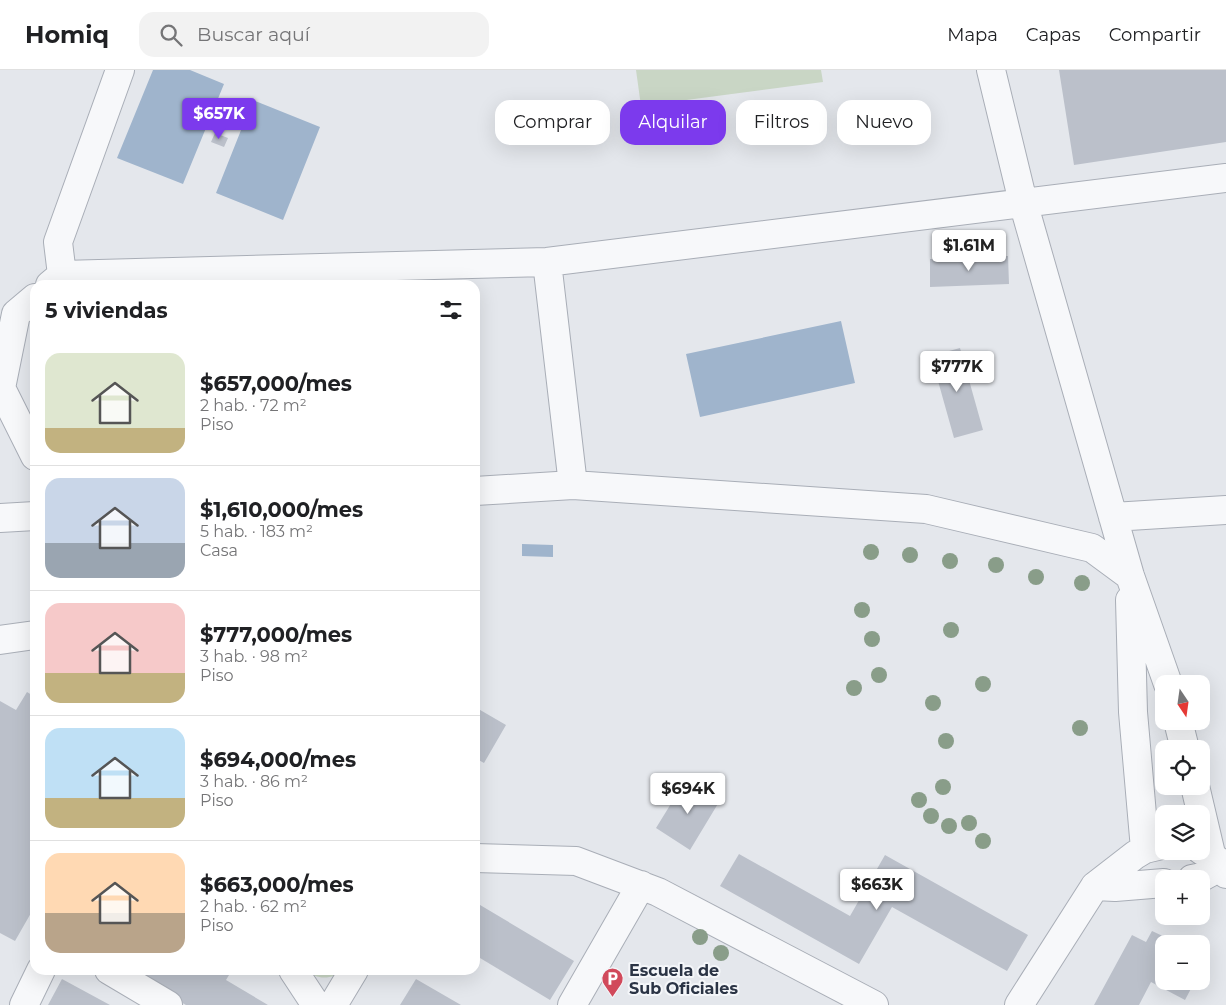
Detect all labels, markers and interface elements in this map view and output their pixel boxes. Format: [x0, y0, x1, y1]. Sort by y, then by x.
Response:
search box [139, 12, 489, 57]
text: Homiq [25, 20, 109, 49]
icon: search [157, 21, 185, 49]
text: Buscar aquí [197, 23, 310, 46]
text: Mapa [947, 24, 998, 46]
text: Capas [1026, 24, 1081, 46]
text: Compartir [1109, 24, 1201, 46]
pin: $657K [184, 98, 254, 140]
chip: Comprar [495, 100, 610, 145]
chip: Alquilar [620, 100, 726, 145]
chip: Filtros [736, 100, 827, 145]
chip: Nuevo [837, 100, 931, 145]
text: $657K [193, 104, 245, 123]
pin: $1.61M [928, 230, 1010, 272]
text: $1.61M [943, 236, 995, 255]
icon: filters [437, 296, 465, 324]
text: 5 viviendas [45, 298, 168, 323]
pin: $777K [922, 350, 992, 393]
text: $777K [931, 357, 983, 376]
text: $657,000/mes [200, 371, 352, 396]
icon: home [85, 373, 145, 433]
text: 2 hab. · 72 m² [200, 396, 307, 415]
text: Piso [200, 415, 234, 434]
text: $1,610,000/mes [200, 497, 363, 522]
icon: home [85, 498, 145, 558]
text: 5 hab. · 183 m² [200, 522, 313, 541]
text: Casa [200, 541, 238, 560]
text: $777,000/mes [200, 622, 352, 647]
icon: home [85, 623, 145, 683]
text: 3 hab. · 98 m² [200, 647, 308, 666]
text: Piso [200, 666, 234, 685]
north arrow [1155, 675, 1210, 730]
map controls [1155, 675, 1210, 990]
button: locate [1155, 740, 1210, 795]
text: $694,000/mes [200, 747, 356, 772]
icon: home [85, 748, 145, 808]
text: 3 hab. · 86 m² [200, 772, 308, 791]
pin: $694K [653, 772, 723, 815]
text: $694K [661, 779, 715, 798]
text: Piso [200, 791, 234, 810]
button: layers [1155, 805, 1210, 860]
pin: $663K [842, 868, 912, 911]
button: + [1155, 870, 1210, 925]
text: $663,000/mes [200, 872, 354, 897]
icon: home [85, 873, 145, 933]
text: $663K [851, 875, 903, 894]
text: 2 hab. · 62 m² [200, 897, 307, 916]
text: Piso [200, 916, 234, 935]
button: − [1155, 935, 1210, 990]
place label: Escuela de Sub Oficiales [629, 961, 738, 998]
parking icon: Escuela de Sub Oficiales [601, 967, 625, 998]

